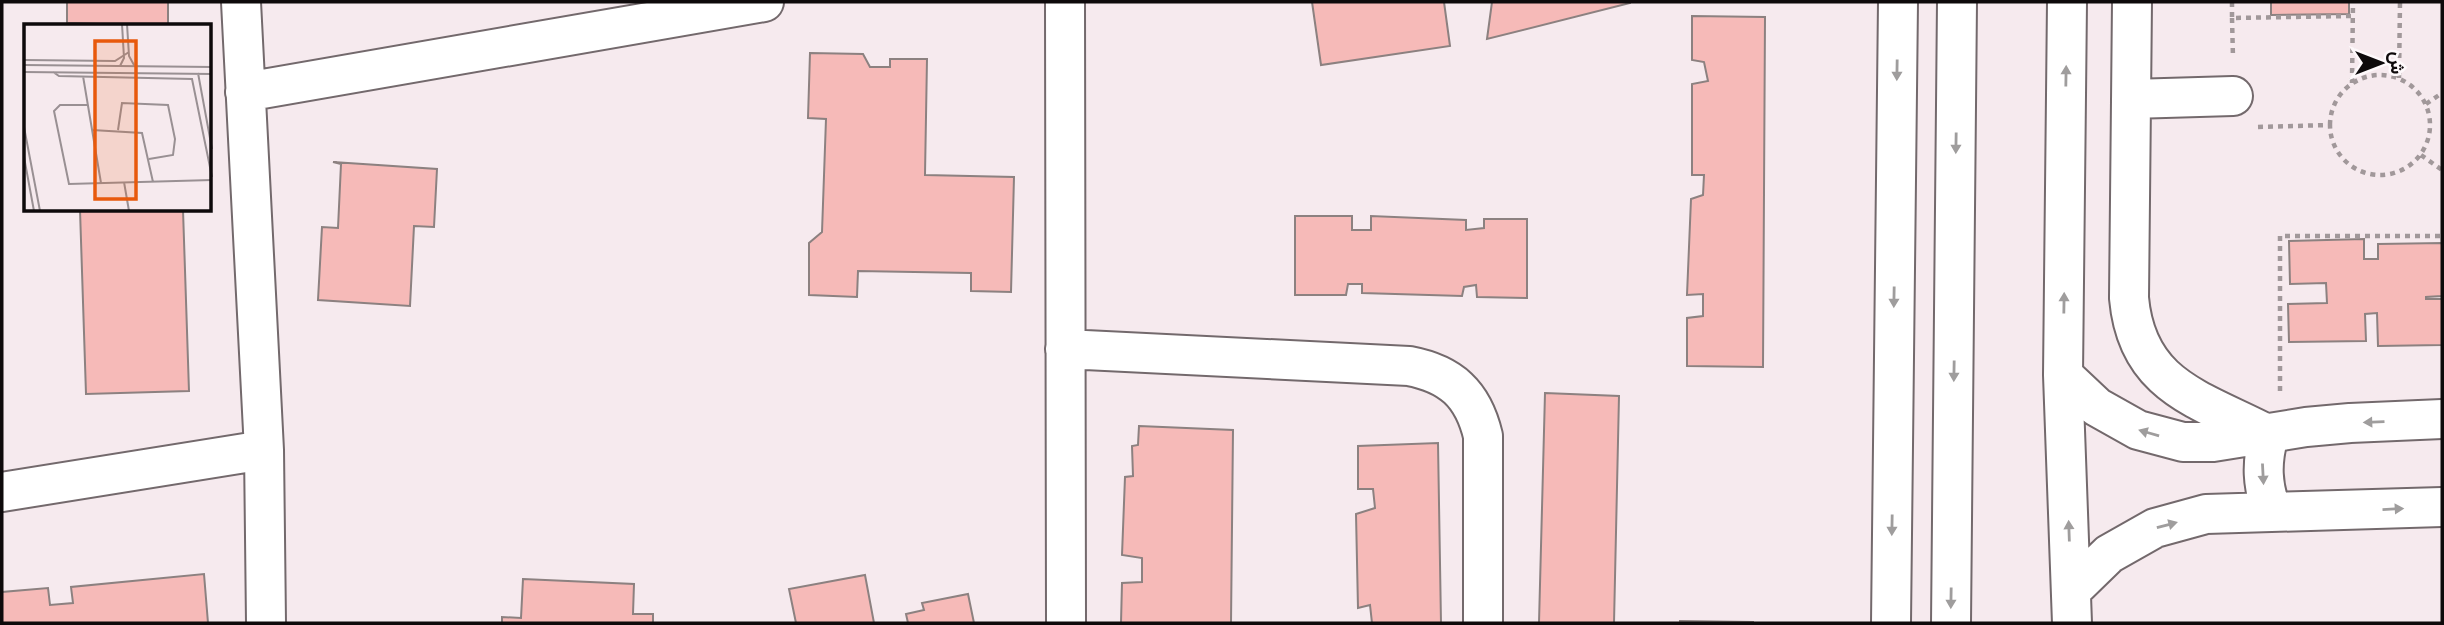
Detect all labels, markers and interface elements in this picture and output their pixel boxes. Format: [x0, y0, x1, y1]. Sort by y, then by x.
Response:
inset map [24, 24, 212, 212]
north arrow [2346, 28, 2416, 98]
text: ش [2385, 52, 2410, 75]
one-way arrow [1891, 59, 1903, 81]
one-way arrow [2060, 64, 2072, 86]
one-way arrow [1950, 133, 1962, 155]
one-way arrow [1889, 287, 1900, 309]
one-way arrow [2058, 292, 2070, 314]
one-way arrow [1948, 360, 1960, 382]
one-way arrow [2363, 416, 2385, 427]
one-way arrow [2139, 427, 2160, 437]
one-way arrow [2258, 463, 2269, 485]
one-way arrow [2382, 503, 2404, 514]
one-way arrow [1886, 514, 1898, 536]
one-way arrow [2064, 519, 2075, 541]
one-way arrow [2157, 519, 2178, 529]
one-way arrow [1946, 588, 1957, 610]

